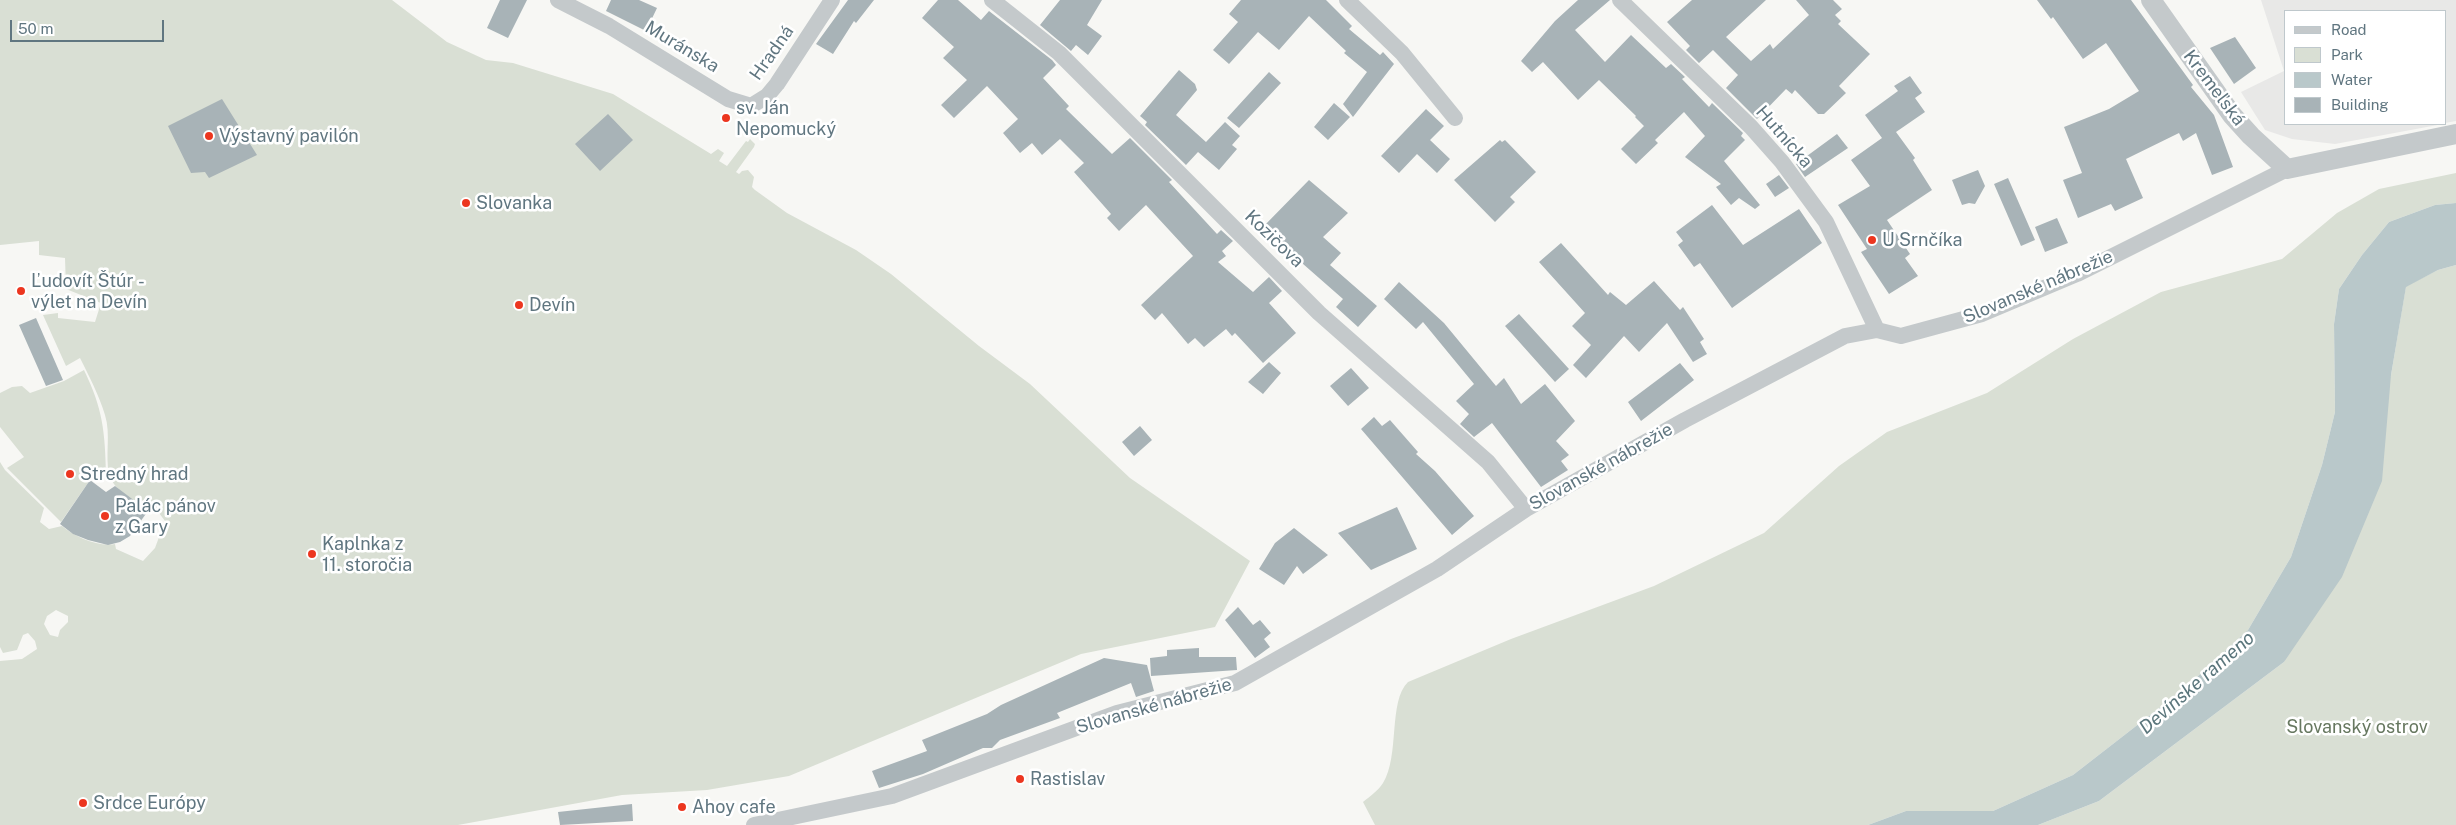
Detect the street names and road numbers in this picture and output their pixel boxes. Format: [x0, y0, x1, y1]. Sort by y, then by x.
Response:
street label: Muránska [641, 17, 723, 77]
street label: Hradná [745, 22, 799, 84]
street label: Kremeľská [2179, 46, 2249, 130]
street label: Hutnícka [1751, 101, 1817, 173]
street label: Kozičova [1240, 206, 1308, 272]
street label: Slovanské nábrežie [1960, 246, 2116, 328]
street label: Slovanské nábrežie [1525, 419, 1677, 515]
street label: Slovanské nábrežie [1074, 673, 1234, 739]

